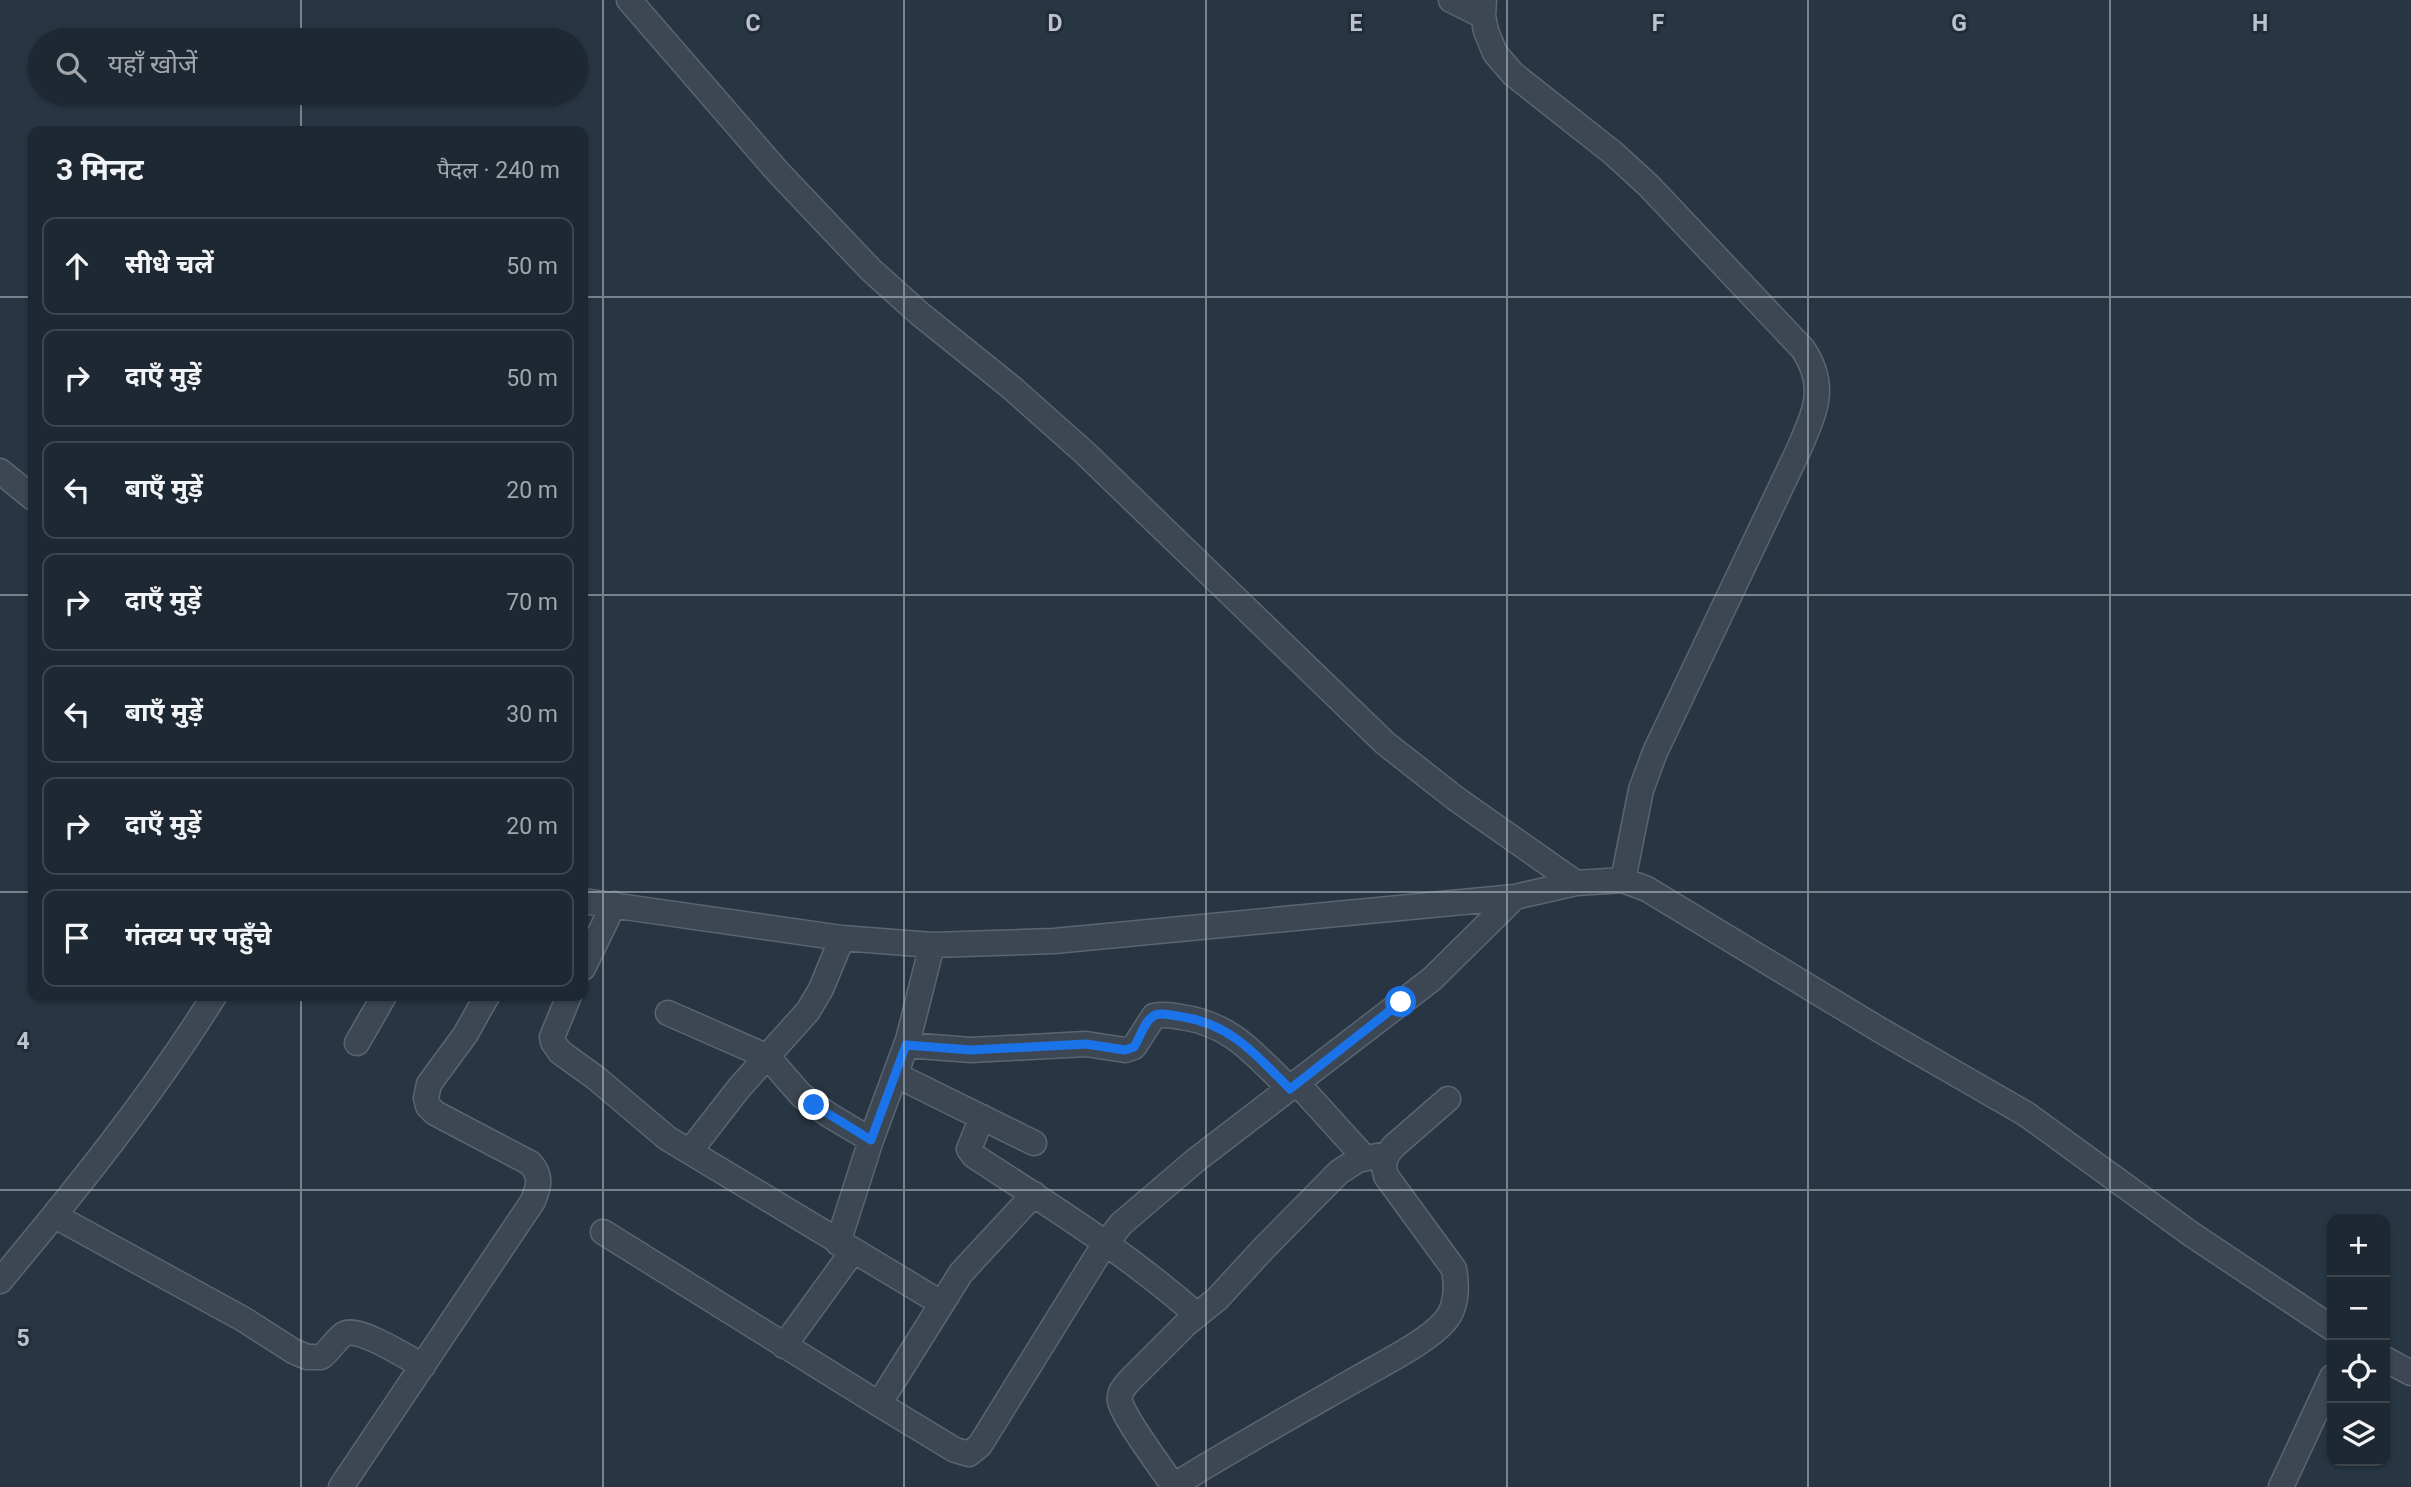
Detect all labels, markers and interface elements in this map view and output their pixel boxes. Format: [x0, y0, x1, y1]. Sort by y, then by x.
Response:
text: C [745, 10, 761, 37]
text: D [1048, 10, 1062, 37]
text: E [1350, 10, 1363, 37]
text: F [1652, 10, 1665, 37]
text: G [1951, 10, 1967, 37]
text: H [2252, 10, 2268, 37]
search box [28, 28, 588, 105]
icon: search [52, 48, 90, 86]
text: यहाँ खोजें [108, 49, 197, 79]
text: 3 मिनट [56, 152, 144, 187]
text: पैदल · 240 m [437, 157, 560, 184]
icon: ahead [58, 247, 96, 285]
text: सीधे चलें [125, 249, 213, 279]
text: 50 m [506, 253, 558, 280]
icon: right [58, 359, 96, 397]
text: दाएँ मुड़ें [125, 361, 201, 391]
text: 50 m [506, 365, 558, 392]
icon: left [58, 471, 96, 509]
text: बाएँ मुड़ें [125, 473, 203, 503]
text: 20 m [506, 477, 558, 504]
icon: right [58, 583, 96, 621]
text: दाएँ मुड़ें [125, 585, 201, 615]
text: 70 m [506, 589, 558, 616]
icon: left [58, 695, 96, 733]
text: बाएँ मुड़ें [125, 697, 203, 727]
text: 30 m [506, 701, 558, 728]
icon: right [58, 807, 96, 845]
text: दाएँ मुड़ें [125, 809, 201, 839]
text: 20 m [506, 813, 558, 840]
icon: arrive [58, 919, 96, 957]
text: गंतव्य पर पहुँचे [125, 921, 272, 951]
route start [1385, 986, 1416, 1017]
text: 4 [16, 1028, 30, 1055]
route end [798, 1089, 829, 1120]
map controls [2327, 1214, 2390, 1466]
button: + [2327, 1214, 2390, 1277]
button: − [2327, 1277, 2390, 1340]
text: 5 [16, 1325, 30, 1352]
button: locate [2327, 1340, 2390, 1403]
button: layers [2327, 1403, 2390, 1466]

